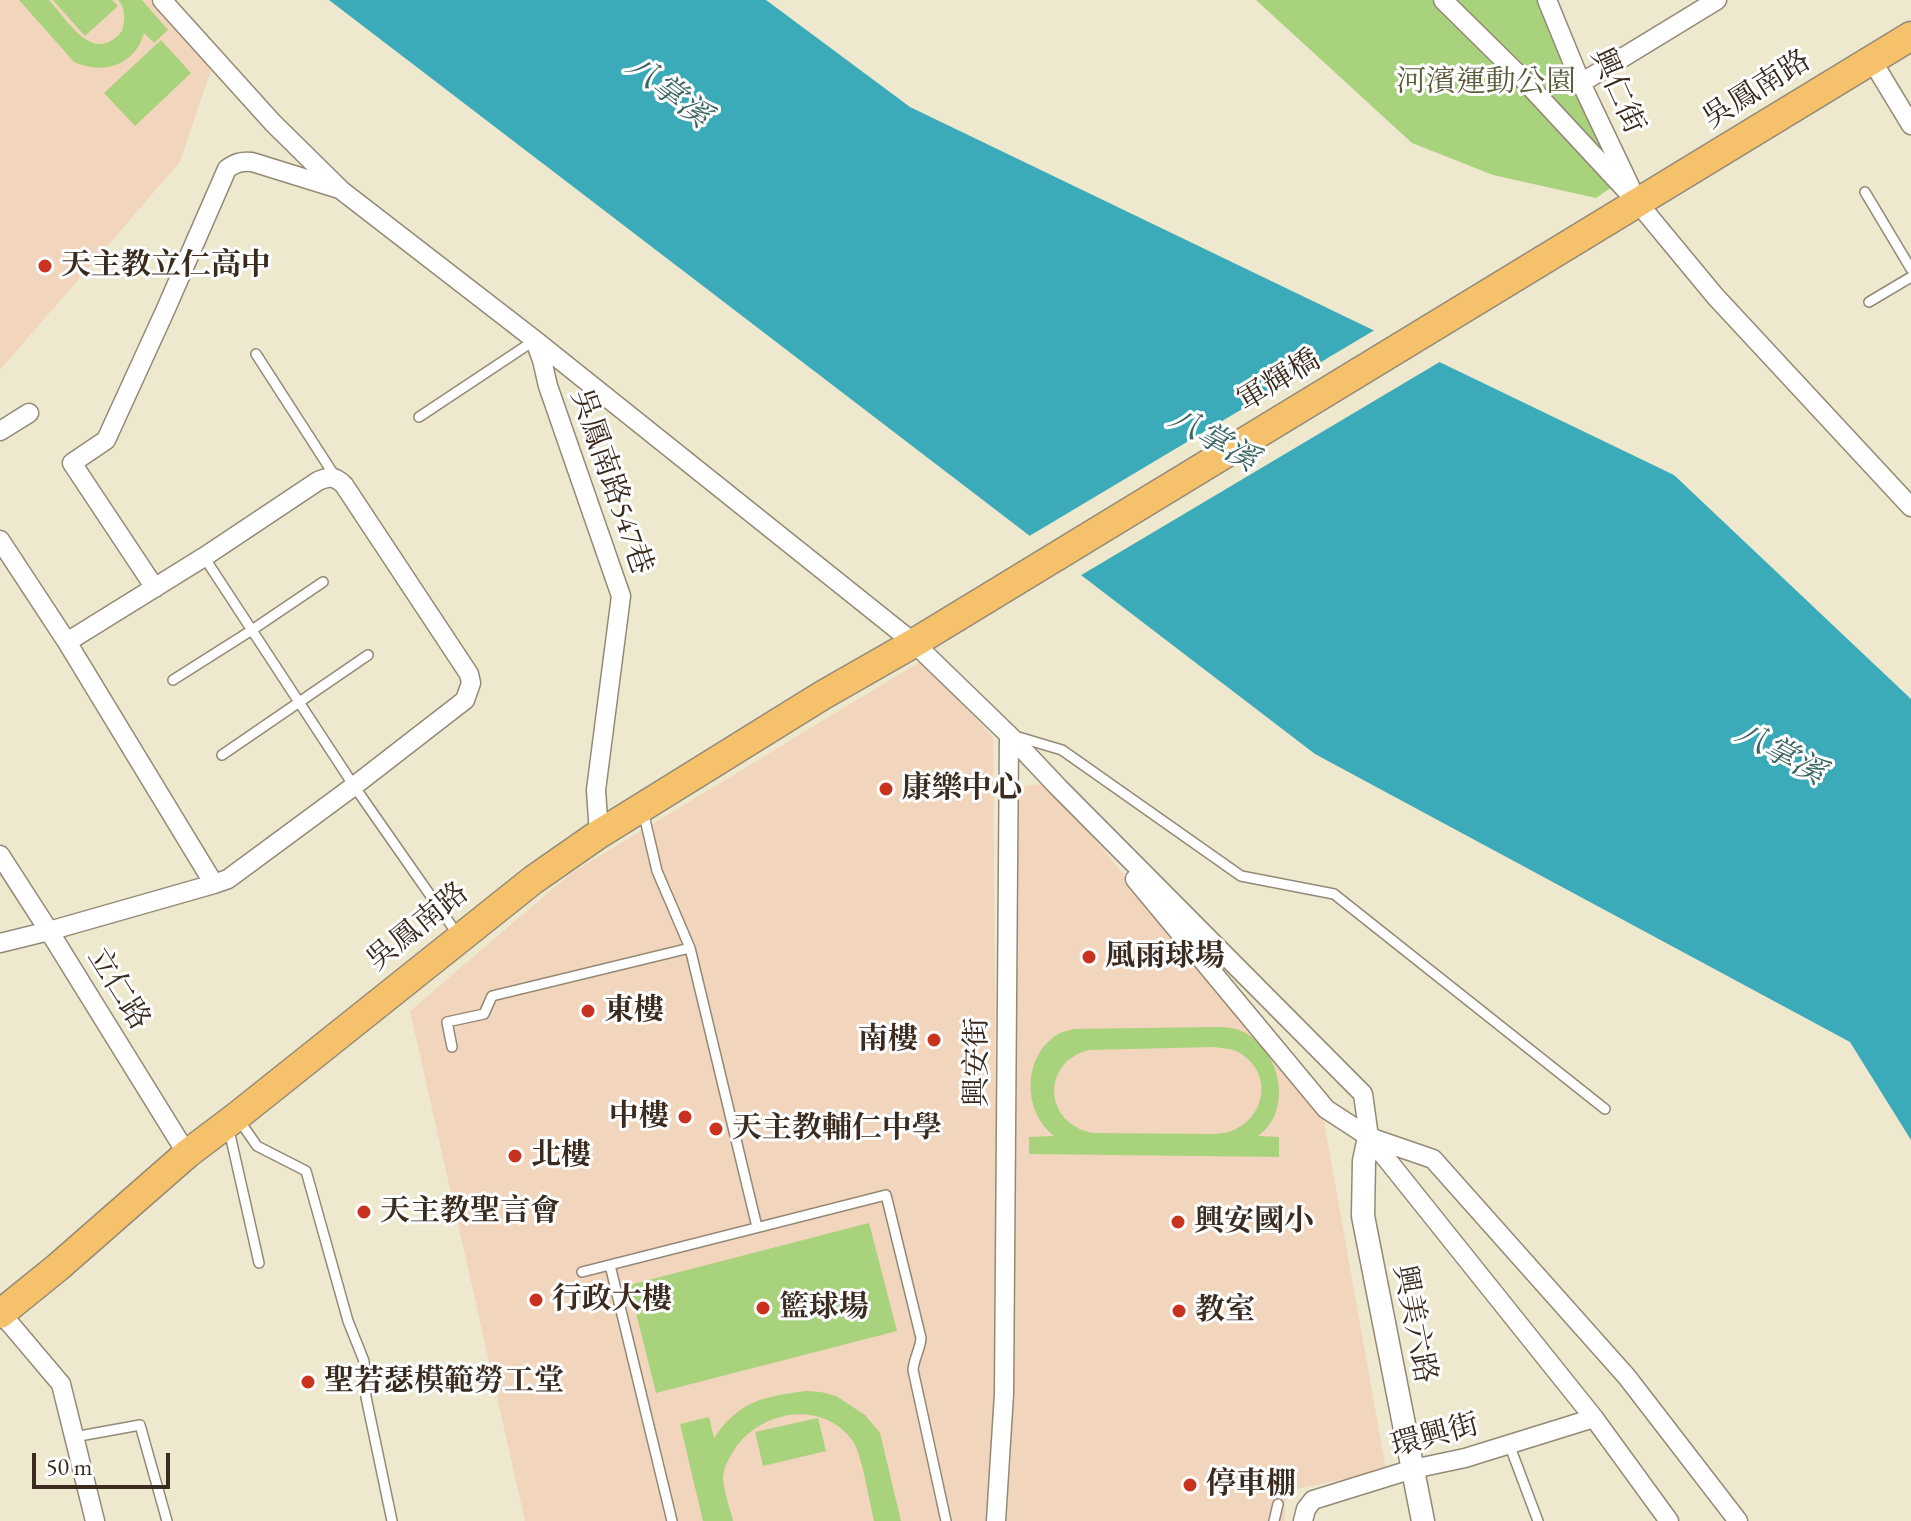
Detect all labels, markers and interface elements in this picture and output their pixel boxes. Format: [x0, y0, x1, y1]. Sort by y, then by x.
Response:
street label: 興仁街 [1582, 43, 1652, 139]
street label: 吳鳳南路 [1697, 43, 1817, 137]
water label: 八掌溪 [618, 47, 718, 137]
park label: 河濱運動公園 [1396, 65, 1576, 101]
place label: 天主教立仁高中 [61, 248, 271, 284]
marker: 天主教立仁高中 [36, 257, 54, 275]
street label: 軍輝橋 [1231, 342, 1327, 420]
street label: 吳鳳南路547巷 [563, 385, 659, 579]
water label: 八掌溪 [1162, 399, 1264, 481]
water label: 八掌溪 [1729, 714, 1831, 794]
place label: 康樂中心 [902, 771, 1022, 807]
marker: 康樂中心 [877, 780, 895, 798]
street label: 吳鳳南路 [360, 875, 476, 979]
place label: 風雨球場 [1105, 939, 1225, 975]
street label: 立仁路 [79, 941, 157, 1037]
marker: 風雨球場 [1080, 948, 1098, 966]
place label: 東樓 [604, 993, 664, 1029]
marker: 東樓 [579, 1002, 597, 1020]
street label: 興安街 [960, 1017, 996, 1107]
place label: 南樓 [858, 1022, 918, 1058]
marker: 南樓 [925, 1031, 943, 1049]
place label: 中樓 [609, 1099, 669, 1135]
marker: 中樓 [676, 1108, 694, 1126]
place label: 天主教輔仁中學 [732, 1111, 942, 1147]
marker: 天主教輔仁中學 [707, 1120, 725, 1138]
place label: 北樓 [531, 1138, 591, 1174]
marker: 北樓 [506, 1147, 524, 1165]
place label: 天主教聖言會 [380, 1194, 560, 1230]
marker: 天主教聖言會 [355, 1203, 373, 1221]
place label: 興安國小 [1194, 1204, 1314, 1240]
marker: 興安國小 [1169, 1213, 1187, 1231]
street label: 興美六路 [1385, 1262, 1443, 1386]
place label: 行政大樓 [552, 1282, 672, 1318]
place label: 籃球場 [779, 1290, 869, 1326]
marker: 行政大樓 [527, 1291, 545, 1309]
place label: 教室 [1195, 1293, 1255, 1329]
marker: 籃球場 [754, 1299, 772, 1317]
marker: 教室 [1170, 1302, 1188, 1320]
place label: 聖若瑟模範勞工堂 [324, 1364, 564, 1400]
marker: 聖若瑟模範勞工堂 [299, 1373, 317, 1391]
street label: 環興街 [1387, 1407, 1483, 1465]
scale bar [36, 1437, 174, 1487]
text: 50 m [46, 1451, 93, 1482]
place label: 停車棚 [1206, 1467, 1296, 1503]
marker: 停車棚 [1181, 1476, 1199, 1494]

